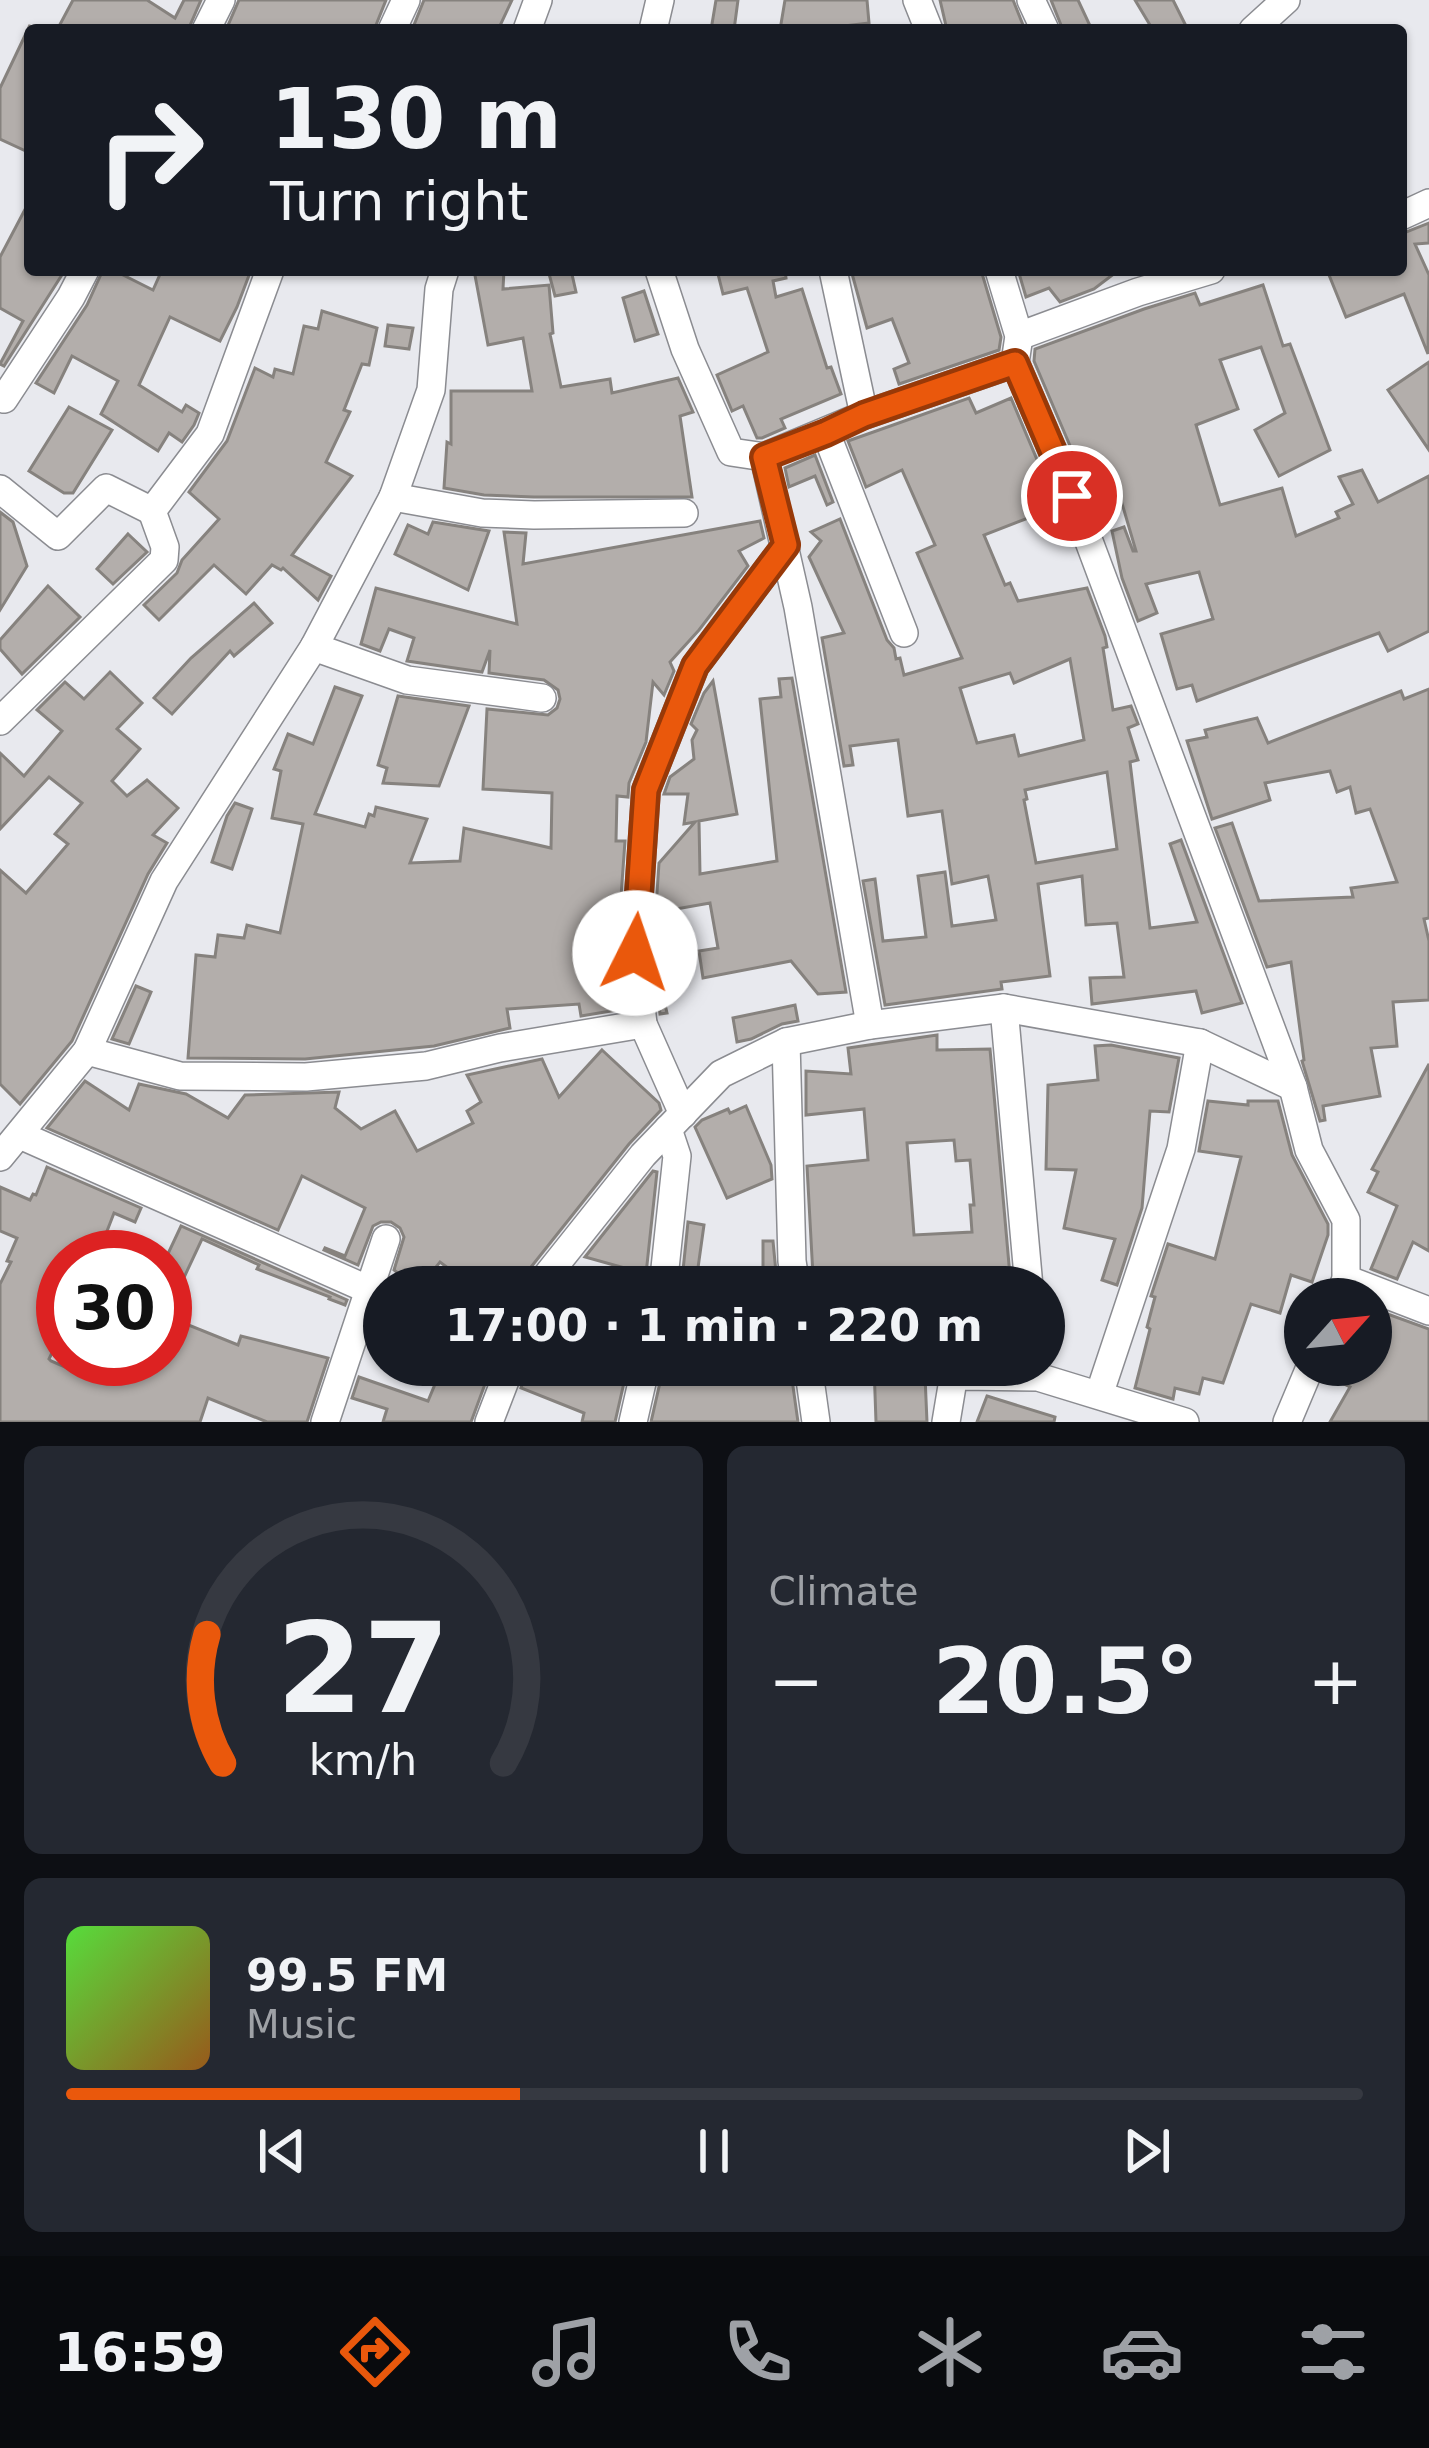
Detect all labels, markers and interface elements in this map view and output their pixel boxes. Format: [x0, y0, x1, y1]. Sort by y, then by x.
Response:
text: 130 m [270, 70, 562, 168]
icon: right [72, 72, 228, 228]
text: Turn right [270, 170, 529, 233]
pin [1021, 445, 1123, 547]
icon: arrive [1039, 463, 1105, 529]
position arrow [572, 890, 698, 1016]
speed limit sign: 30 [36, 1230, 192, 1386]
north arrow [1284, 1278, 1392, 1386]
map controls [1284, 1278, 1392, 1386]
text: 17:00 · 1 min · 220 m [445, 1299, 983, 1352]
text: Climate [769, 1569, 919, 1614]
text: 27 [276, 1596, 450, 1741]
text: 20.5° [932, 1629, 1199, 1734]
text: − [769, 1643, 824, 1720]
text: + [1308, 1643, 1363, 1720]
text: km/h [309, 1735, 417, 1785]
text: 99.5 FM [246, 1949, 448, 2002]
text: Music [246, 2002, 357, 2047]
icon: previous [249, 2118, 315, 2184]
icon: pause [681, 2118, 747, 2184]
icon: next [1114, 2118, 1180, 2184]
icon: directions [333, 2310, 417, 2394]
icon: music [525, 2310, 609, 2394]
icon: phone [716, 2310, 800, 2394]
icon: climate [908, 2310, 992, 2394]
icon: car [1100, 2310, 1184, 2394]
icon: filters [1291, 2310, 1375, 2394]
text: 16:59 [54, 2321, 226, 2384]

